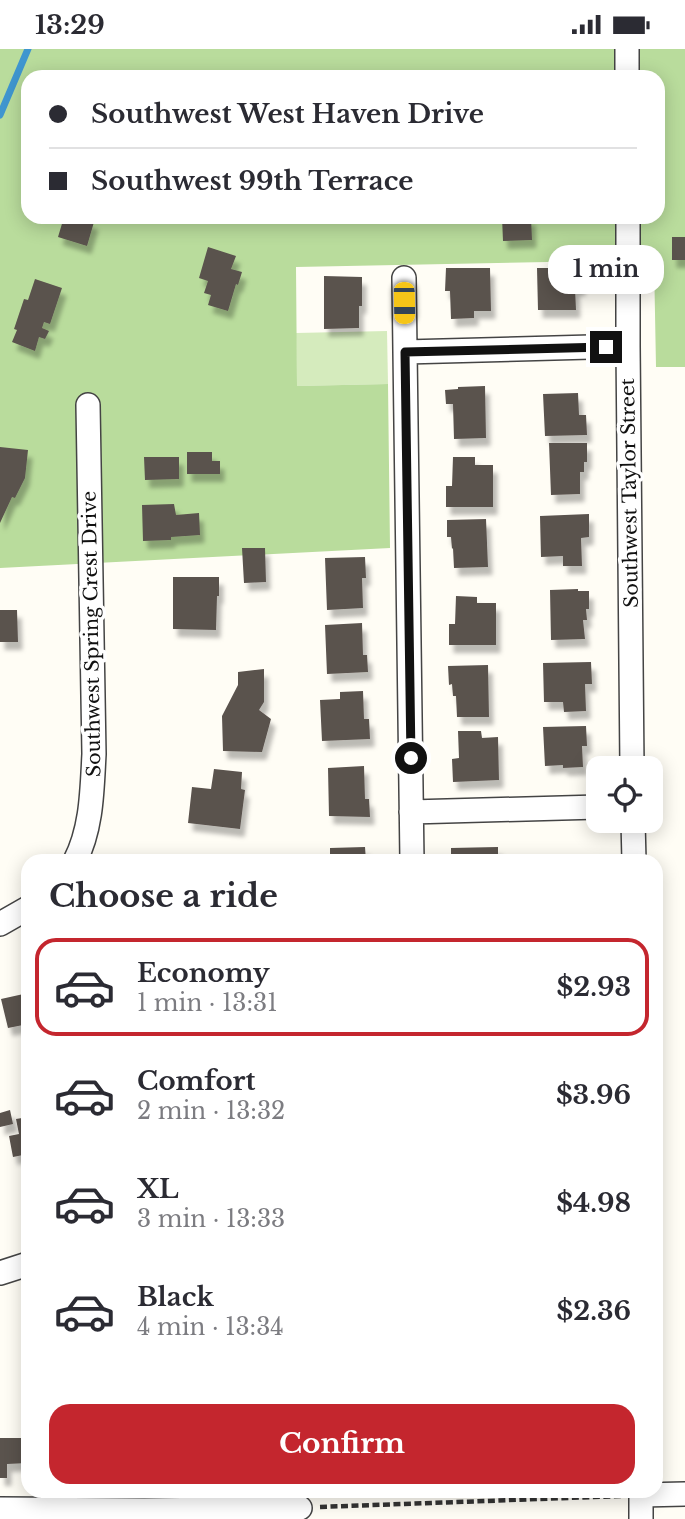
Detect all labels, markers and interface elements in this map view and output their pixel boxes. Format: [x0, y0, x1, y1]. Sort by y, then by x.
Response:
text: 13:29 [35, 9, 105, 41]
text: Southwest West Haven Drive [91, 98, 484, 130]
text: Southwest 99th Terrace [91, 165, 414, 197]
callout: 1 min [548, 245, 664, 295]
text: 1 min [573, 255, 639, 283]
car [394, 282, 415, 324]
route end [590, 331, 622, 363]
street label: Southwest Taylor Street [616, 377, 643, 608]
street label: Southwest Spring Crest Drive [78, 491, 105, 777]
route start [395, 742, 427, 774]
map controls [586, 756, 663, 833]
button: locate [586, 756, 663, 833]
text: Choose a ride [49, 876, 278, 916]
icon: car [53, 956, 116, 1019]
text: Economy [137, 957, 270, 989]
text: $2.93 [556, 971, 631, 1003]
text: 1 min · 13:31 [137, 989, 277, 1017]
icon: car [53, 1064, 116, 1127]
text: Comfort [137, 1065, 255, 1097]
text: $3.96 [556, 1079, 631, 1111]
text: 2 min · 13:32 [137, 1097, 285, 1125]
icon: car [53, 1172, 116, 1235]
text: XL [137, 1173, 179, 1205]
text: $4.98 [556, 1187, 631, 1219]
text: 3 min · 13:33 [137, 1205, 285, 1233]
icon: car [53, 1280, 116, 1343]
text: Black [137, 1281, 214, 1313]
text: $2.36 [556, 1295, 631, 1327]
text: 4 min · 13:34 [137, 1313, 284, 1341]
button: Confirm [49, 1404, 635, 1484]

